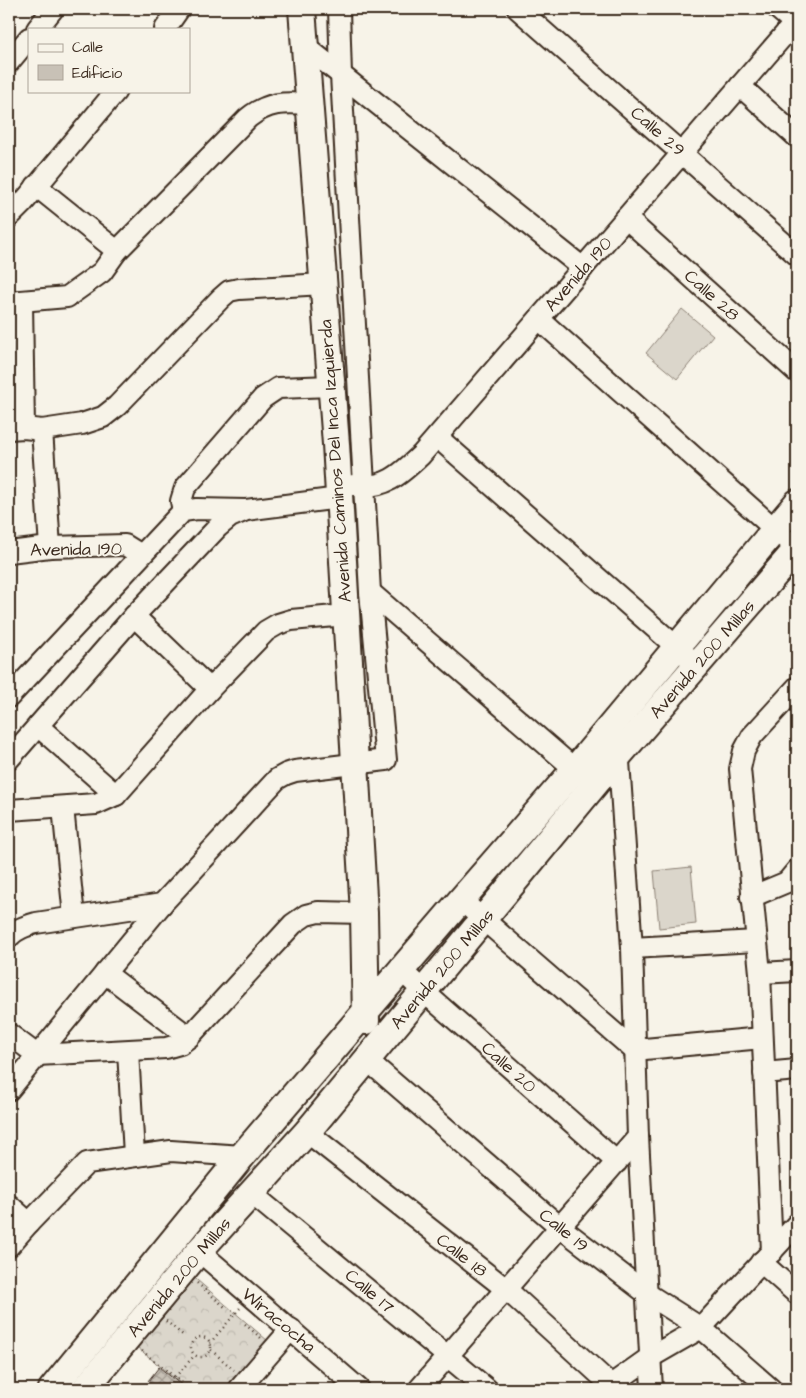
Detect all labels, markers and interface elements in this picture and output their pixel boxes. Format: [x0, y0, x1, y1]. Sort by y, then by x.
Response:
legend [28, 28, 190, 92]
text: Calle [72, 37, 103, 58]
text: Edificio [72, 63, 123, 84]
street label: Calle 29 [625, 101, 690, 162]
street label: Avenida 190 [539, 231, 618, 317]
street label: Calle 28 [679, 264, 745, 327]
street label: Avenida Caminos Del Inca Izquierda [313, 319, 358, 603]
street label: Avenida 190 [30, 536, 122, 563]
street label: Avenida 200 Millas [644, 595, 761, 724]
street label: Avenida 200 Millas [385, 904, 500, 1035]
street label: Calle 20 [476, 1036, 542, 1099]
street label: Calle 19 [534, 1203, 594, 1258]
street label: Avenida 200 Millas [122, 1212, 237, 1343]
street label: Calle 18 [431, 1228, 493, 1283]
street label: Calle 17 [339, 1263, 400, 1320]
street label: Wiracocha [236, 1282, 321, 1359]

